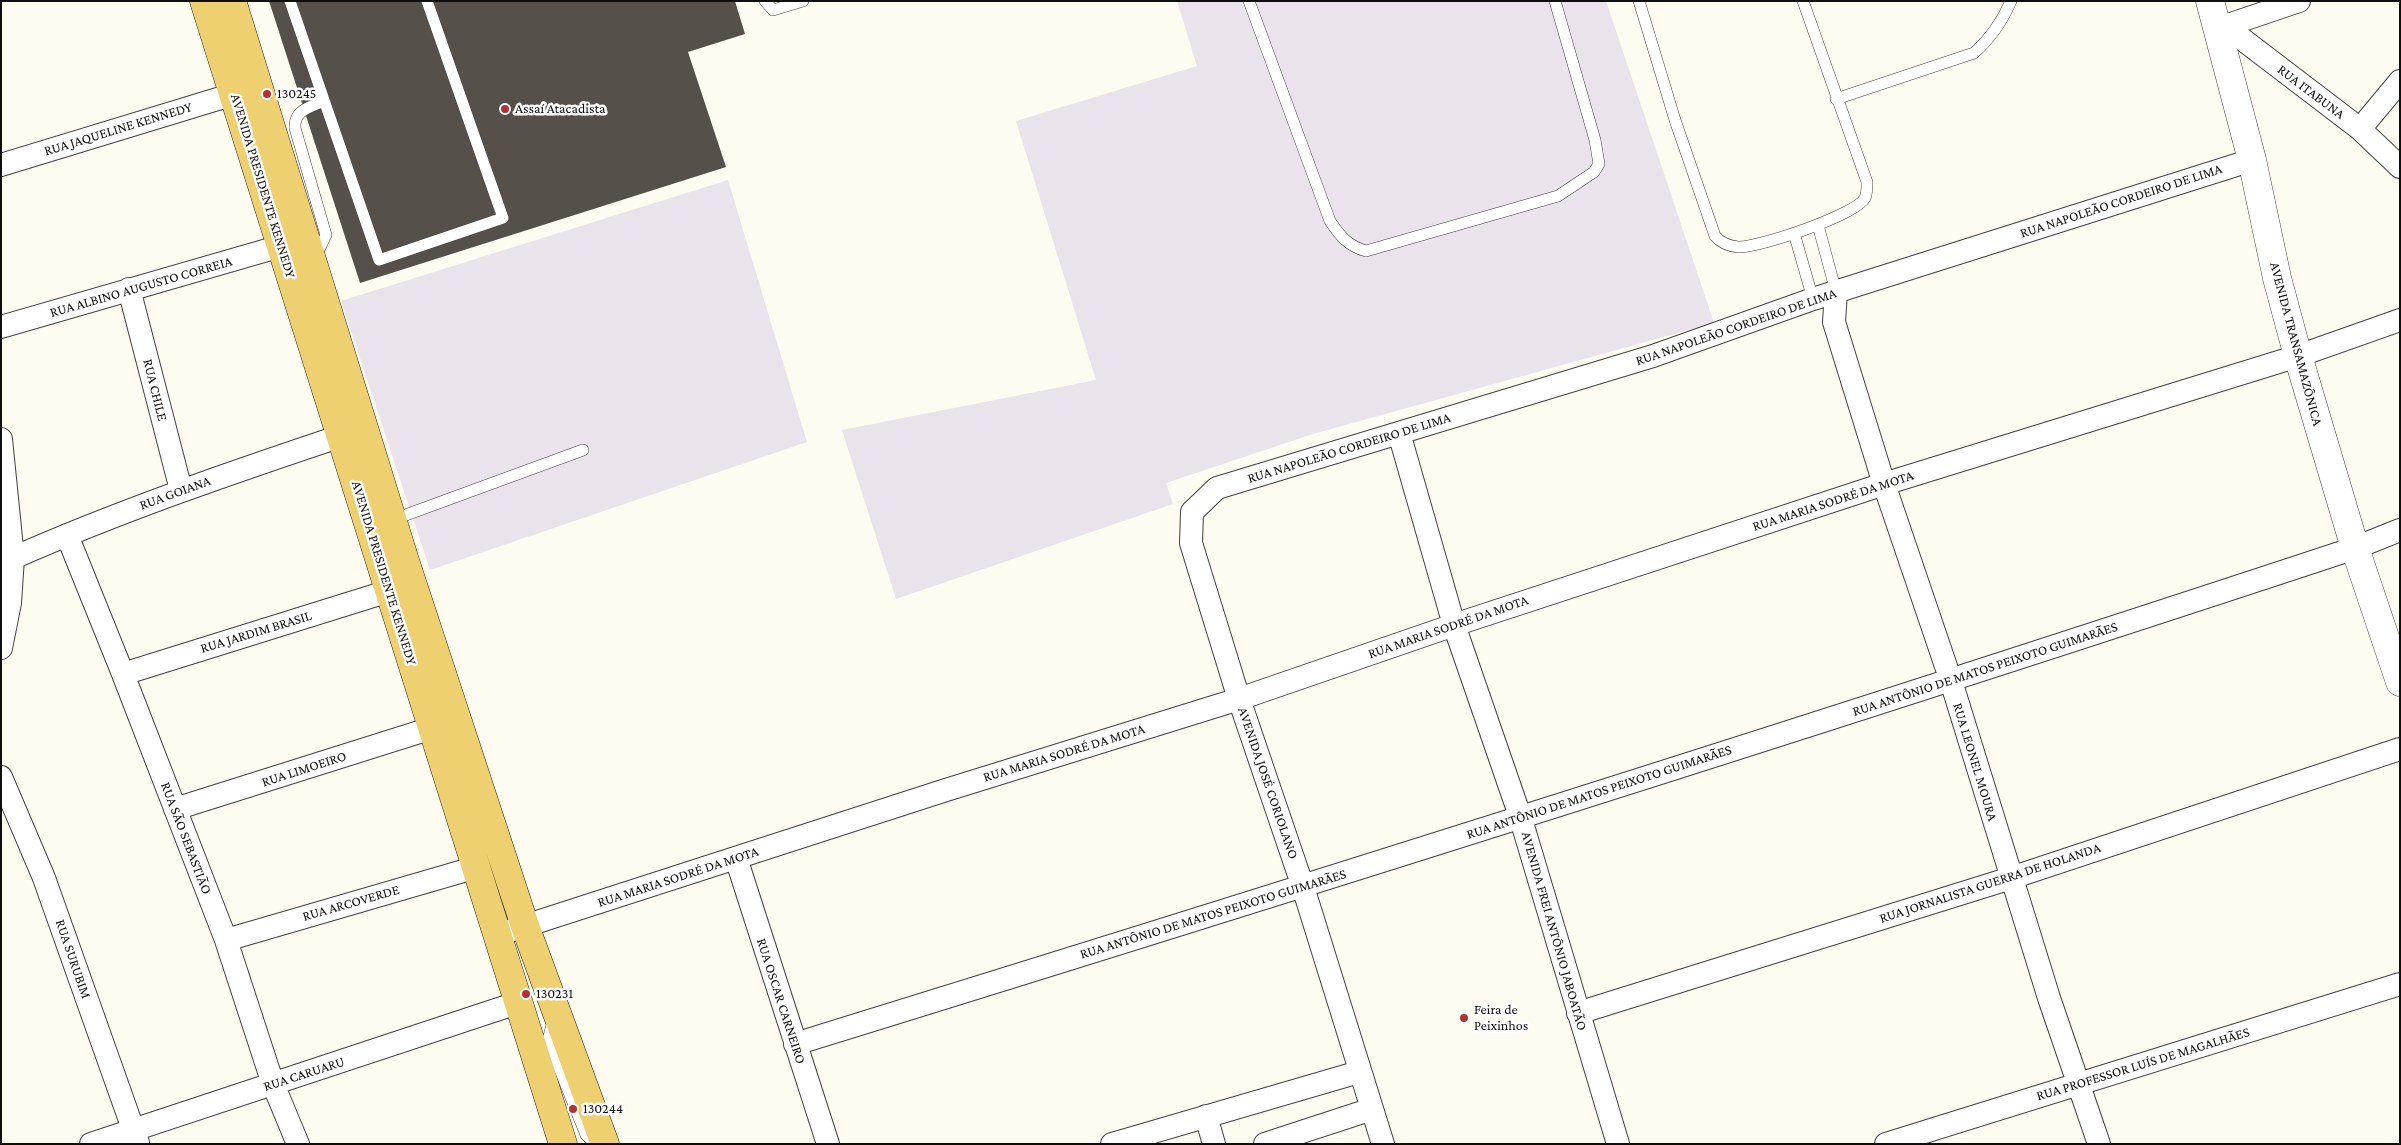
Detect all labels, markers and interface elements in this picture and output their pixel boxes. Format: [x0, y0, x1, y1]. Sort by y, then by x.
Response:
street label: RUA ITABUNA [2274, 61, 2348, 123]
place label: 130245 [277, 86, 316, 102]
marker: 130245 [261, 88, 273, 100]
street label: AVENIDA PRESIDENTE KENNEDY [227, 92, 299, 280]
street label: RUA JAQUELINE KENNEDY [42, 98, 194, 160]
place label: Assaí Atacadista [515, 101, 605, 117]
marker: Assaí Atacadista [499, 103, 511, 115]
street label: RUA NAPOLEÃO CORDEIRO DE LIMA [2018, 160, 2224, 242]
street label: RUA ALBINO AUGUSTO CORREIA [48, 253, 234, 321]
street label: AVENIDA TRANSAMAZÔNICA [2266, 260, 2326, 428]
street label: RUA NAPOLEÃO CORDEIRO DE LIMA [1633, 285, 1839, 369]
street label: RUA CHILE [139, 357, 171, 423]
street label: RUA NAPOLEÃO CORDEIRO DE LIMA [1245, 409, 1453, 487]
street label: RUA MARIA SODRÉ DA MOTA [1750, 467, 1916, 535]
street label: RUA GOIANA [137, 472, 213, 514]
street label: AVENIDA PRESIDENTE KENNEDY [348, 479, 420, 667]
street label: RUA MARIA SODRÉ DA MOTA [1366, 592, 1530, 662]
street label: RUA JARDIM BRASIL [198, 607, 314, 657]
street label: RUA ANTÔNIO DE MATOS PEIXOTO GUIMARÃES [1850, 618, 2120, 720]
street label: RUA LEONEL MOURA [1949, 701, 2001, 823]
street label: AVENIDA JOSÉ CORIOLANO [1234, 705, 1302, 861]
street label: RUA MARIA SODRÉ DA MOTA [981, 720, 1147, 786]
street label: RUA ANTÔNIO DE MATOS PEIXOTO GUIMARÃES [1464, 741, 1734, 843]
street label: RUA LIMOEIRO [260, 747, 348, 791]
street label: RUA SÃO SEBASTIÃO [157, 780, 215, 896]
street label: AVENIDA FREI ANTÔNIO JABOATÃO [1518, 830, 1590, 1032]
street label: RUA JORNALISTA GUERRA DE HOLANDA [1877, 839, 2103, 927]
street label: RUA MARIA SODRÉ DA MOTA [595, 843, 761, 911]
street label: RUA ANTÔNIO DE MATOS PEIXOTO GUIMARÃES [1078, 865, 1348, 963]
street label: RUA ARCOVERDE [301, 881, 401, 925]
street label: RUA SURUBIM [52, 917, 94, 1001]
street label: RUA OSCAR CARNEIRO [753, 936, 809, 1066]
place label: 130231 [536, 986, 573, 1002]
marker: 130231 [520, 988, 532, 1000]
place label: Feira de Peixinhos [1474, 1002, 1528, 1034]
marker: Feira de Peixinhos [1458, 1012, 1470, 1024]
street label: RUA PROFESSOR LUÍS DE MAGALHÃES [2034, 1024, 2252, 1104]
street label: RUA CARUARU [261, 1053, 347, 1095]
place label: 130244 [583, 1101, 623, 1117]
marker: 130244 [567, 1103, 579, 1115]

